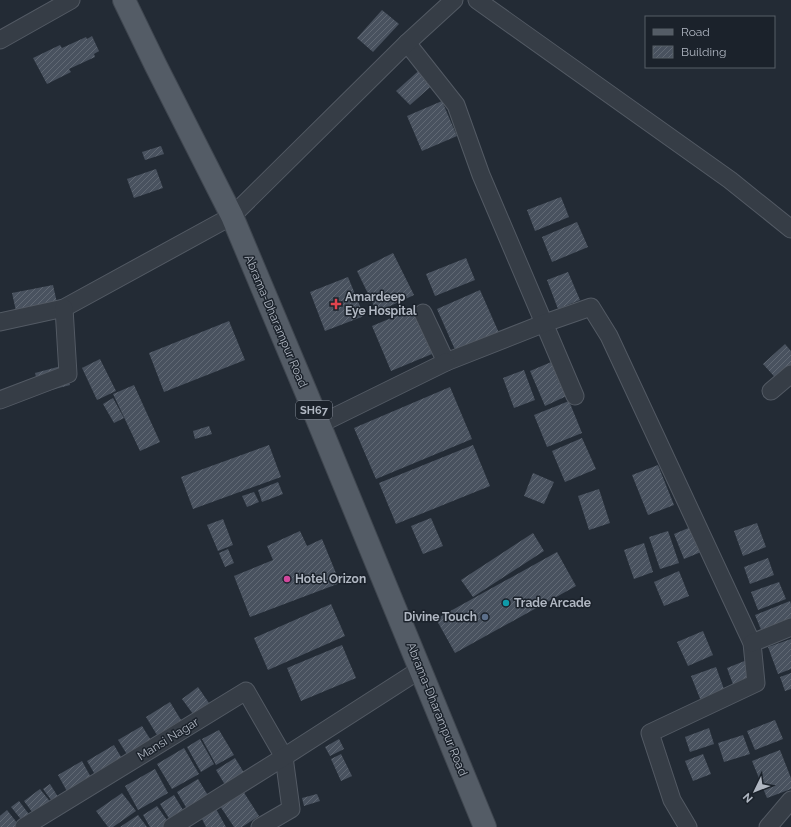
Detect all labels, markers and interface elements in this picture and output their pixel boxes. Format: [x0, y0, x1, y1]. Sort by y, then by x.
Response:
legend [645, 16, 775, 68]
text: Road [681, 25, 710, 39]
text: Building [681, 45, 727, 59]
street label: Abrama-Dharampur Road [242, 252, 310, 390]
place label: Amardeep Eye Hospital [345, 290, 417, 318]
marker: Amardeep Eye Hospital [330, 298, 342, 310]
road number: SH67 [296, 401, 332, 419]
place label: Hotel Orizon [295, 572, 366, 586]
marker: Hotel Orizon [282, 574, 292, 584]
place label: Trade Arcade [514, 596, 591, 610]
marker: Trade Arcade [501, 598, 511, 608]
place label: Divine Touch [404, 610, 477, 624]
marker: Divine Touch [480, 612, 490, 622]
street label: Abrama-Dharampur Road [404, 640, 470, 778]
street label: Mansi Nagar [135, 714, 202, 763]
north arrow [735, 771, 775, 811]
text: N [740, 790, 756, 805]

